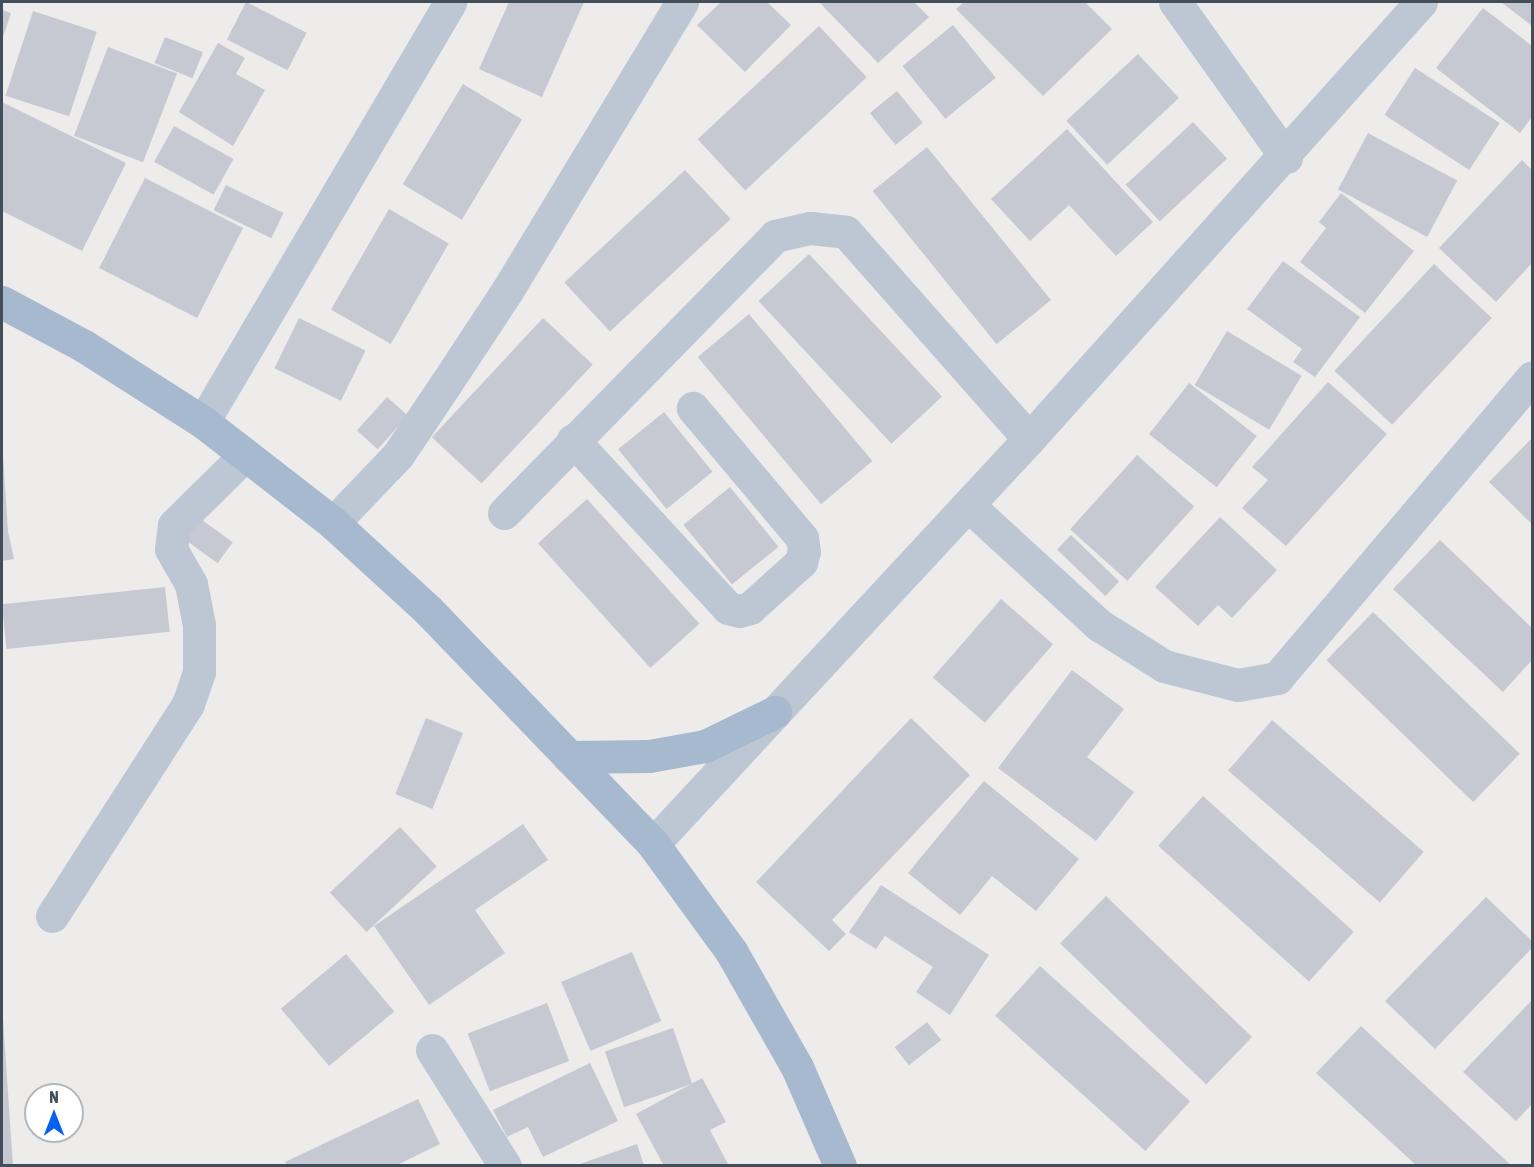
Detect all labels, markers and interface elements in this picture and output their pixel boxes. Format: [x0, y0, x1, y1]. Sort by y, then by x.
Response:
north arrow [24, 1083, 84, 1143]
text: N [49, 1088, 59, 1106]

